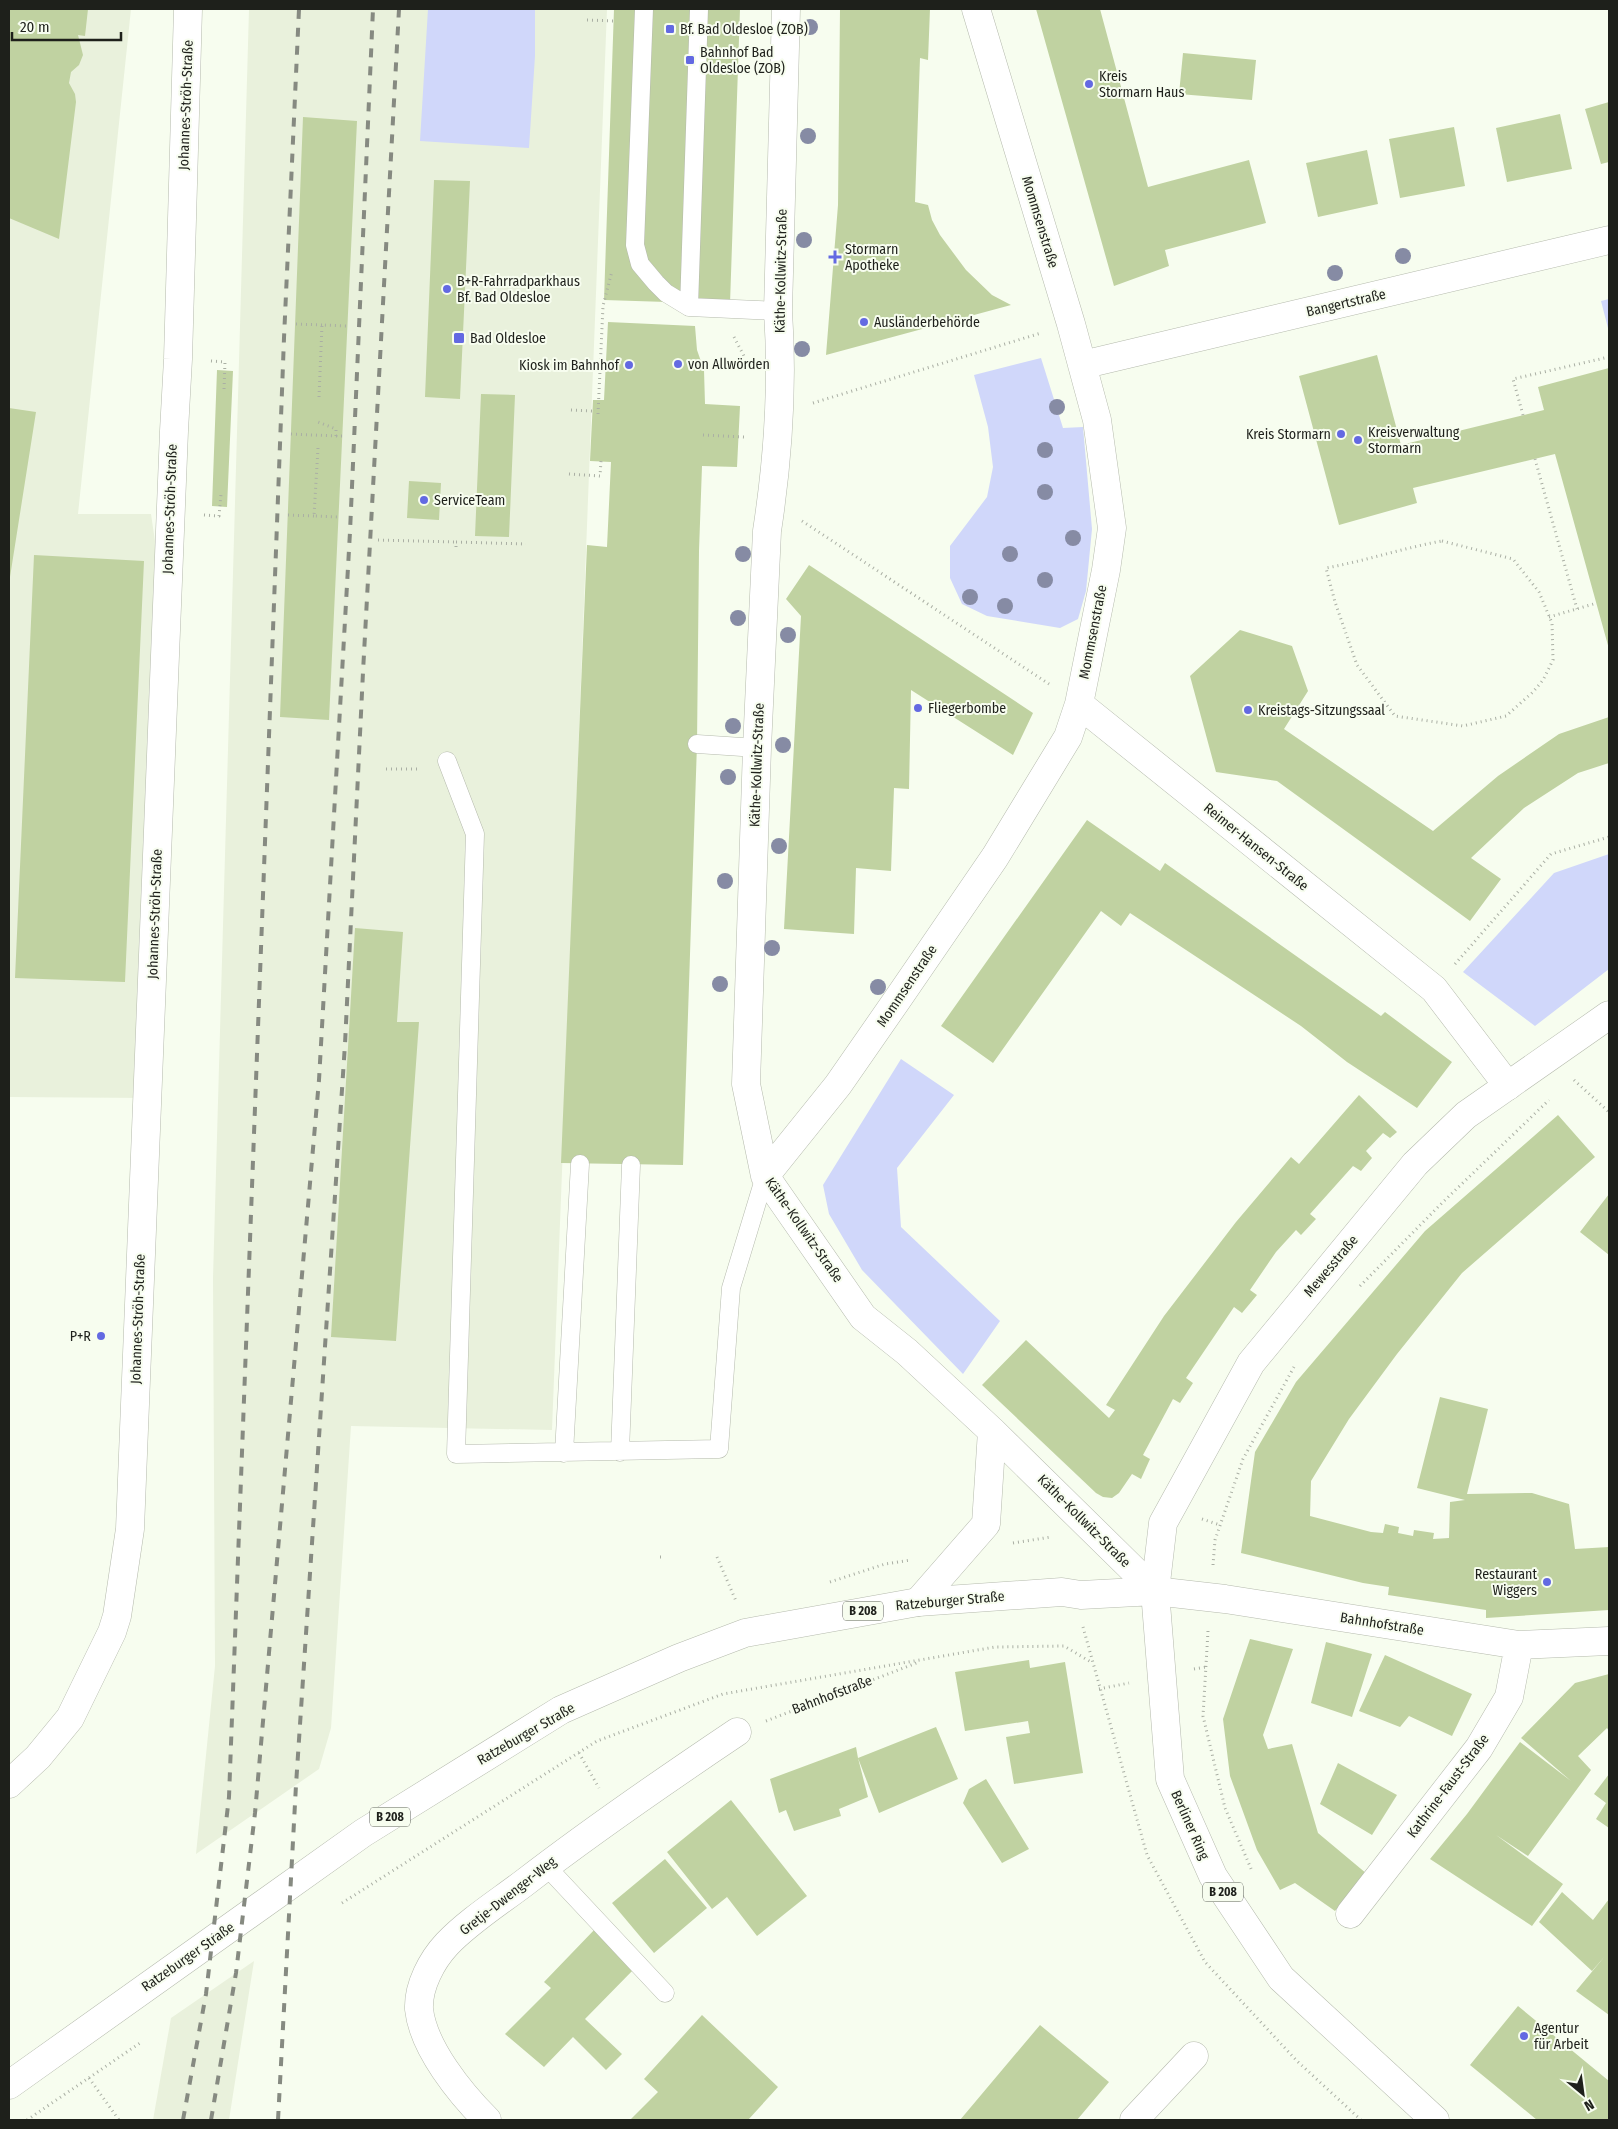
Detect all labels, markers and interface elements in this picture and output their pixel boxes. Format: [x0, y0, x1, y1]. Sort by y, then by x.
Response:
scale bar [12, 10, 121, 42]
text: 20 m [20, 18, 50, 36]
place label: Bf. Bad Oldesloe (ZOB) [680, 21, 808, 38]
marker: Bf. Bad Oldesloe (ZOB) [664, 23, 676, 35]
street label: Johannes-Ströh-Straße [175, 40, 197, 170]
place label: Bahnhof Bad Oldesloe (ZOB) [700, 44, 785, 77]
marker: Bahnhof Bad Oldesloe (ZOB) [684, 54, 696, 66]
place label: Kreis Stormarn Haus [1099, 68, 1184, 101]
marker: Kreis Stormarn Haus [1083, 78, 1095, 90]
street label: Mommsenstraße [1018, 174, 1062, 270]
street label: Käthe-Kollwitz-Straße [771, 209, 791, 333]
place label: Stormarn Apotheke [845, 241, 899, 274]
marker: Stormarn Apotheke [829, 251, 841, 263]
place label: B+R-Fahrradparkhaus Bf. Bad Oldesloe [457, 273, 580, 306]
marker: B+R-Fahrradparkhaus Bf. Bad Oldesloe [441, 283, 453, 295]
street label: Bangertstraße [1305, 286, 1387, 320]
place label: Ausländerbehörde [874, 314, 980, 331]
marker: Ausländerbehörde [858, 316, 870, 328]
place label: Bad Oldesloe [470, 330, 546, 347]
marker: Bad Oldesloe [452, 331, 466, 345]
place label: von Allwörden [688, 356, 770, 373]
place label: Kiosk im Bahnhof [519, 357, 621, 374]
marker: von Allwörden [672, 358, 684, 370]
marker: Kiosk im Bahnhof [623, 359, 635, 371]
place label: Kreisverwaltung Stormarn [1368, 424, 1460, 457]
place label: Kreis Stormarn [1246, 426, 1331, 443]
marker: Kreis Stormarn [1335, 428, 1347, 440]
marker: Kreisverwaltung Stormarn [1352, 434, 1364, 446]
street label: Johannes-Ströh-Straße [159, 444, 181, 574]
place label: ServiceTeam [434, 492, 505, 509]
marker: ServiceTeam [418, 494, 430, 506]
street label: Mommsenstraße [1076, 583, 1110, 680]
place label: Fliegerbombe [928, 700, 1006, 717]
street label: Käthe-Kollwitz-Straße [746, 702, 768, 827]
marker: Fliegerbombe [912, 702, 924, 714]
place label: Kreistags-Sitzungssaal [1258, 702, 1385, 719]
marker: Kreistags-Sitzungssaal [1242, 704, 1254, 716]
street label: Reimer-Hansen-Straße [1200, 799, 1312, 895]
street label: Johannes-Ströh-Straße [144, 849, 166, 979]
street label: Mommsenstraße [873, 942, 941, 1030]
street label: Käthe-Kollwitz-Straße [761, 1174, 847, 1286]
street label: Mewesstraße [1300, 1232, 1362, 1300]
street label: Johannes-Ströh-Straße [127, 1254, 149, 1384]
place label: P+R [70, 1328, 91, 1345]
marker: P+R [95, 1330, 107, 1342]
street label: Käthe-Kollwitz-Straße [1034, 1471, 1134, 1571]
place label: Restaurant Wiggers [1475, 1566, 1537, 1599]
marker: Restaurant Wiggers [1541, 1576, 1553, 1588]
street label: Ratzeburger Straße [895, 1588, 1005, 1614]
road number: B 208 [843, 1602, 883, 1620]
street label: Bahnhofstraße [1339, 1609, 1425, 1639]
street label: Bahnhofstraße [789, 1672, 875, 1718]
street label: Ratzeburger Straße [474, 1699, 578, 1769]
street label: Kathrine-Faust-Straße [1403, 1731, 1493, 1841]
street label: Berliner Ring [1167, 1788, 1213, 1863]
road number: B 208 [370, 1808, 410, 1826]
street label: Gretje-Dwenger-Weg [456, 1853, 560, 1939]
road number: B 208 [1203, 1882, 1243, 1901]
street label: Ratzeburger Straße [138, 1919, 238, 1995]
place label: Agentur für Arbeit [1534, 2020, 1589, 2053]
marker: Agentur für Arbeit [1518, 2030, 1530, 2042]
north arrow [1558, 2069, 1608, 2119]
text: N [1581, 2095, 1597, 2114]

